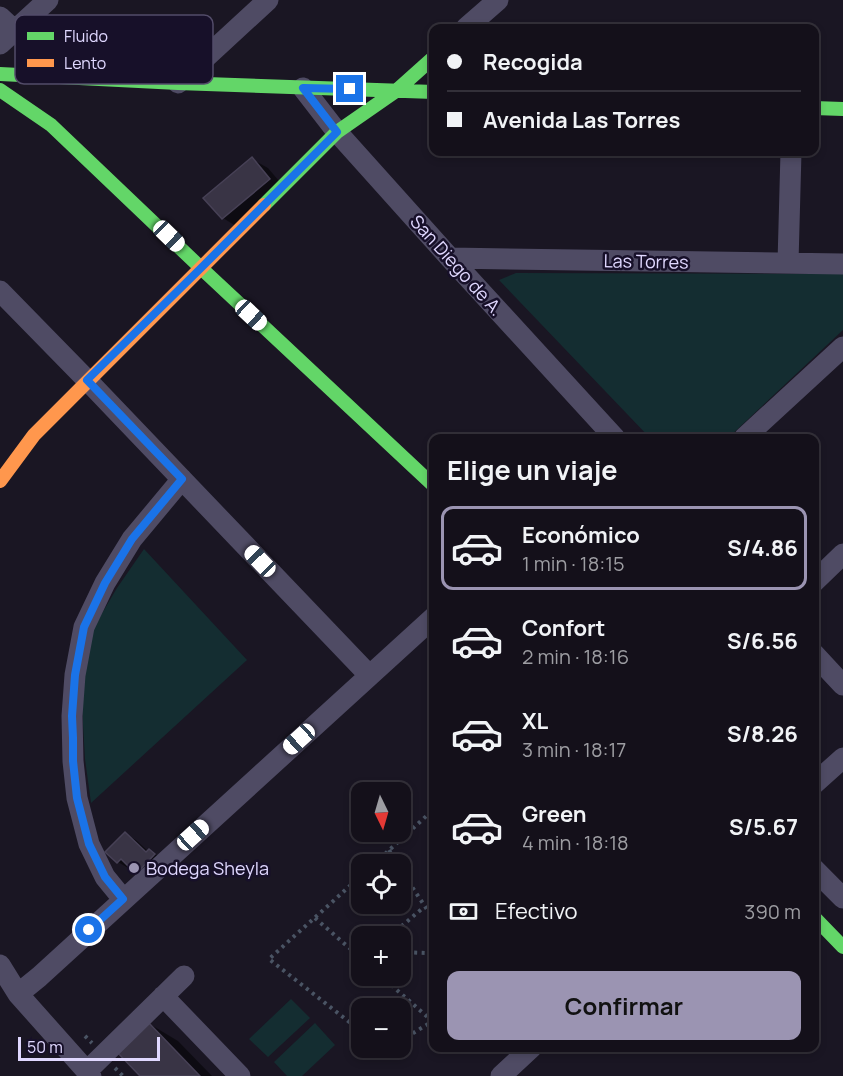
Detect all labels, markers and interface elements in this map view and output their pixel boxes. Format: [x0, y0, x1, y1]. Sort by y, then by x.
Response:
legend [15, 15, 213, 84]
text: Fluido [64, 25, 108, 47]
text: Recogida [483, 47, 583, 77]
text: Lento [64, 52, 106, 74]
route end [336, 75, 363, 102]
text: Avenida Las Torres [483, 105, 680, 135]
street label: San Diego de A. [405, 209, 509, 321]
car [150, 217, 188, 255]
street label: Las Torres [603, 248, 689, 274]
car [232, 296, 270, 334]
text: Elige un viaje [447, 451, 618, 488]
text: Económico [522, 520, 640, 550]
icon: car [450, 521, 504, 575]
text: S/4.86 [727, 533, 798, 563]
car [241, 542, 279, 580]
text: 1 min · 18:15 [522, 550, 625, 577]
text: Confort [522, 613, 605, 643]
icon: car [450, 614, 504, 668]
text: S/6.56 [727, 626, 798, 656]
text: 2 min · 18:16 [522, 643, 629, 670]
text: XL [522, 706, 548, 736]
icon: car [450, 707, 504, 761]
text: S/8.26 [727, 719, 798, 749]
car [280, 720, 318, 758]
text: 3 min · 18:17 [522, 736, 626, 763]
north arrow [351, 782, 411, 842]
map controls [351, 782, 411, 1058]
text: Green [522, 799, 587, 829]
icon: car [450, 800, 504, 854]
text: S/5.67 [729, 812, 798, 842]
car [174, 816, 212, 854]
text: 4 min · 18:18 [522, 829, 629, 856]
button: locate [351, 854, 411, 914]
place label: Bodega Sheyla [146, 856, 269, 880]
marker: Bodega Sheyla [127, 861, 141, 875]
icon: cash [447, 895, 480, 928]
text: Efectivo [495, 896, 578, 926]
text: 390 m [744, 898, 801, 925]
route start [75, 916, 102, 943]
button: + [351, 926, 411, 986]
button: Confirmar [447, 971, 801, 1040]
button: − [351, 998, 411, 1058]
scale bar [18, 1034, 160, 1062]
text: 50 m [27, 1036, 63, 1058]

